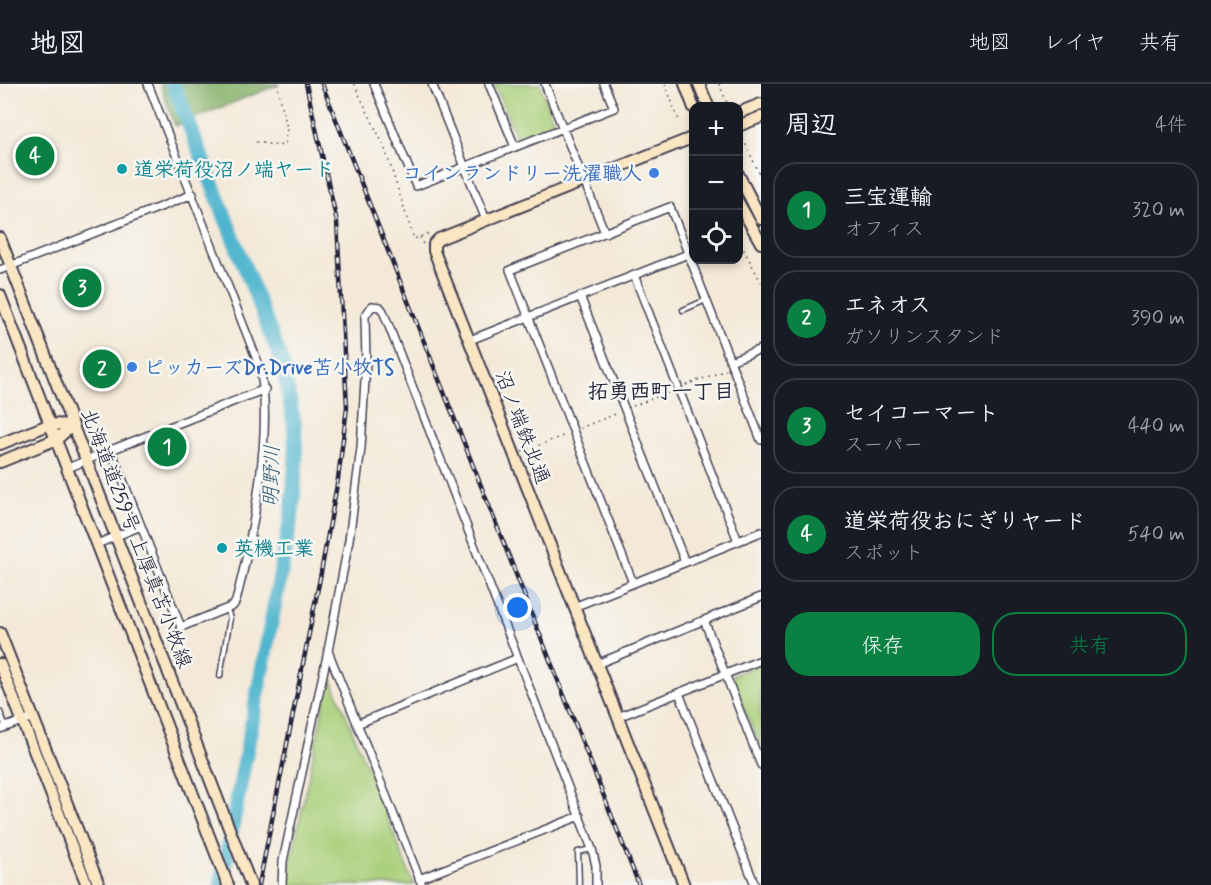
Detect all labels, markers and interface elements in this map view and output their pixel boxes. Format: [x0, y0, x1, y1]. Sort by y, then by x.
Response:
text: 地図 [30, 26, 86, 63]
text: 地図 [969, 29, 1011, 57]
text: レイヤ [1044, 29, 1106, 57]
text: 共有 [1139, 29, 1181, 57]
map controls [689, 102, 743, 264]
button: + [689, 102, 743, 156]
text: 周辺 [785, 109, 837, 143]
text: 4件 [1155, 112, 1187, 139]
pin: 4 [15, 134, 54, 178]
button: − [689, 156, 743, 210]
place label: 道栄荷役沼ノ端ヤード [134, 157, 334, 184]
place label: コインランドリー洗濯職人 [402, 161, 642, 188]
marker: 道栄荷役沼ノ端ヤード [115, 162, 129, 176]
marker: コインランドリー洗濯職人 [647, 166, 661, 180]
text: 三宝運輸 [844, 184, 932, 212]
text: 1 [802, 197, 811, 224]
text: 320 m [1132, 197, 1185, 224]
button: locate [689, 210, 743, 264]
text: オフィス [844, 216, 924, 243]
pin: 3 [62, 266, 101, 310]
text: エネオス [844, 292, 931, 320]
text: 2 [802, 305, 811, 332]
text: 390 m [1131, 305, 1185, 332]
text: ガソリンスタンド [844, 324, 1004, 351]
pin: 2 [82, 346, 122, 392]
place label: ピッカーズDr.Drive苫小牧TS [144, 355, 395, 382]
marker: ピッカーズDr.Drive苫小牧TS [125, 360, 139, 374]
street label: 沼ノ端鉄北通 [487, 367, 556, 488]
district label: 拓勇西町一丁目 [588, 378, 735, 406]
text: セイコーマート [844, 400, 999, 428]
street label: 北海道道259号 上厚真苫小牧線 [73, 405, 198, 672]
text: 3 [802, 413, 811, 440]
text: 440 m [1128, 413, 1185, 440]
pin: 1 [148, 424, 186, 470]
text: スーパー [844, 432, 923, 459]
water label: 明野川 [257, 444, 287, 508]
text: 道栄荷役おにぎりヤード [844, 508, 1086, 536]
text: 4 [801, 521, 812, 548]
text: 540 m [1128, 521, 1185, 548]
place label: 英機工業 [234, 536, 314, 563]
text: スポット [844, 540, 924, 567]
marker: 英機工業 [215, 541, 229, 555]
your location [503, 593, 532, 622]
button: 保存 [785, 612, 980, 676]
button: 共有 [992, 612, 1187, 676]

